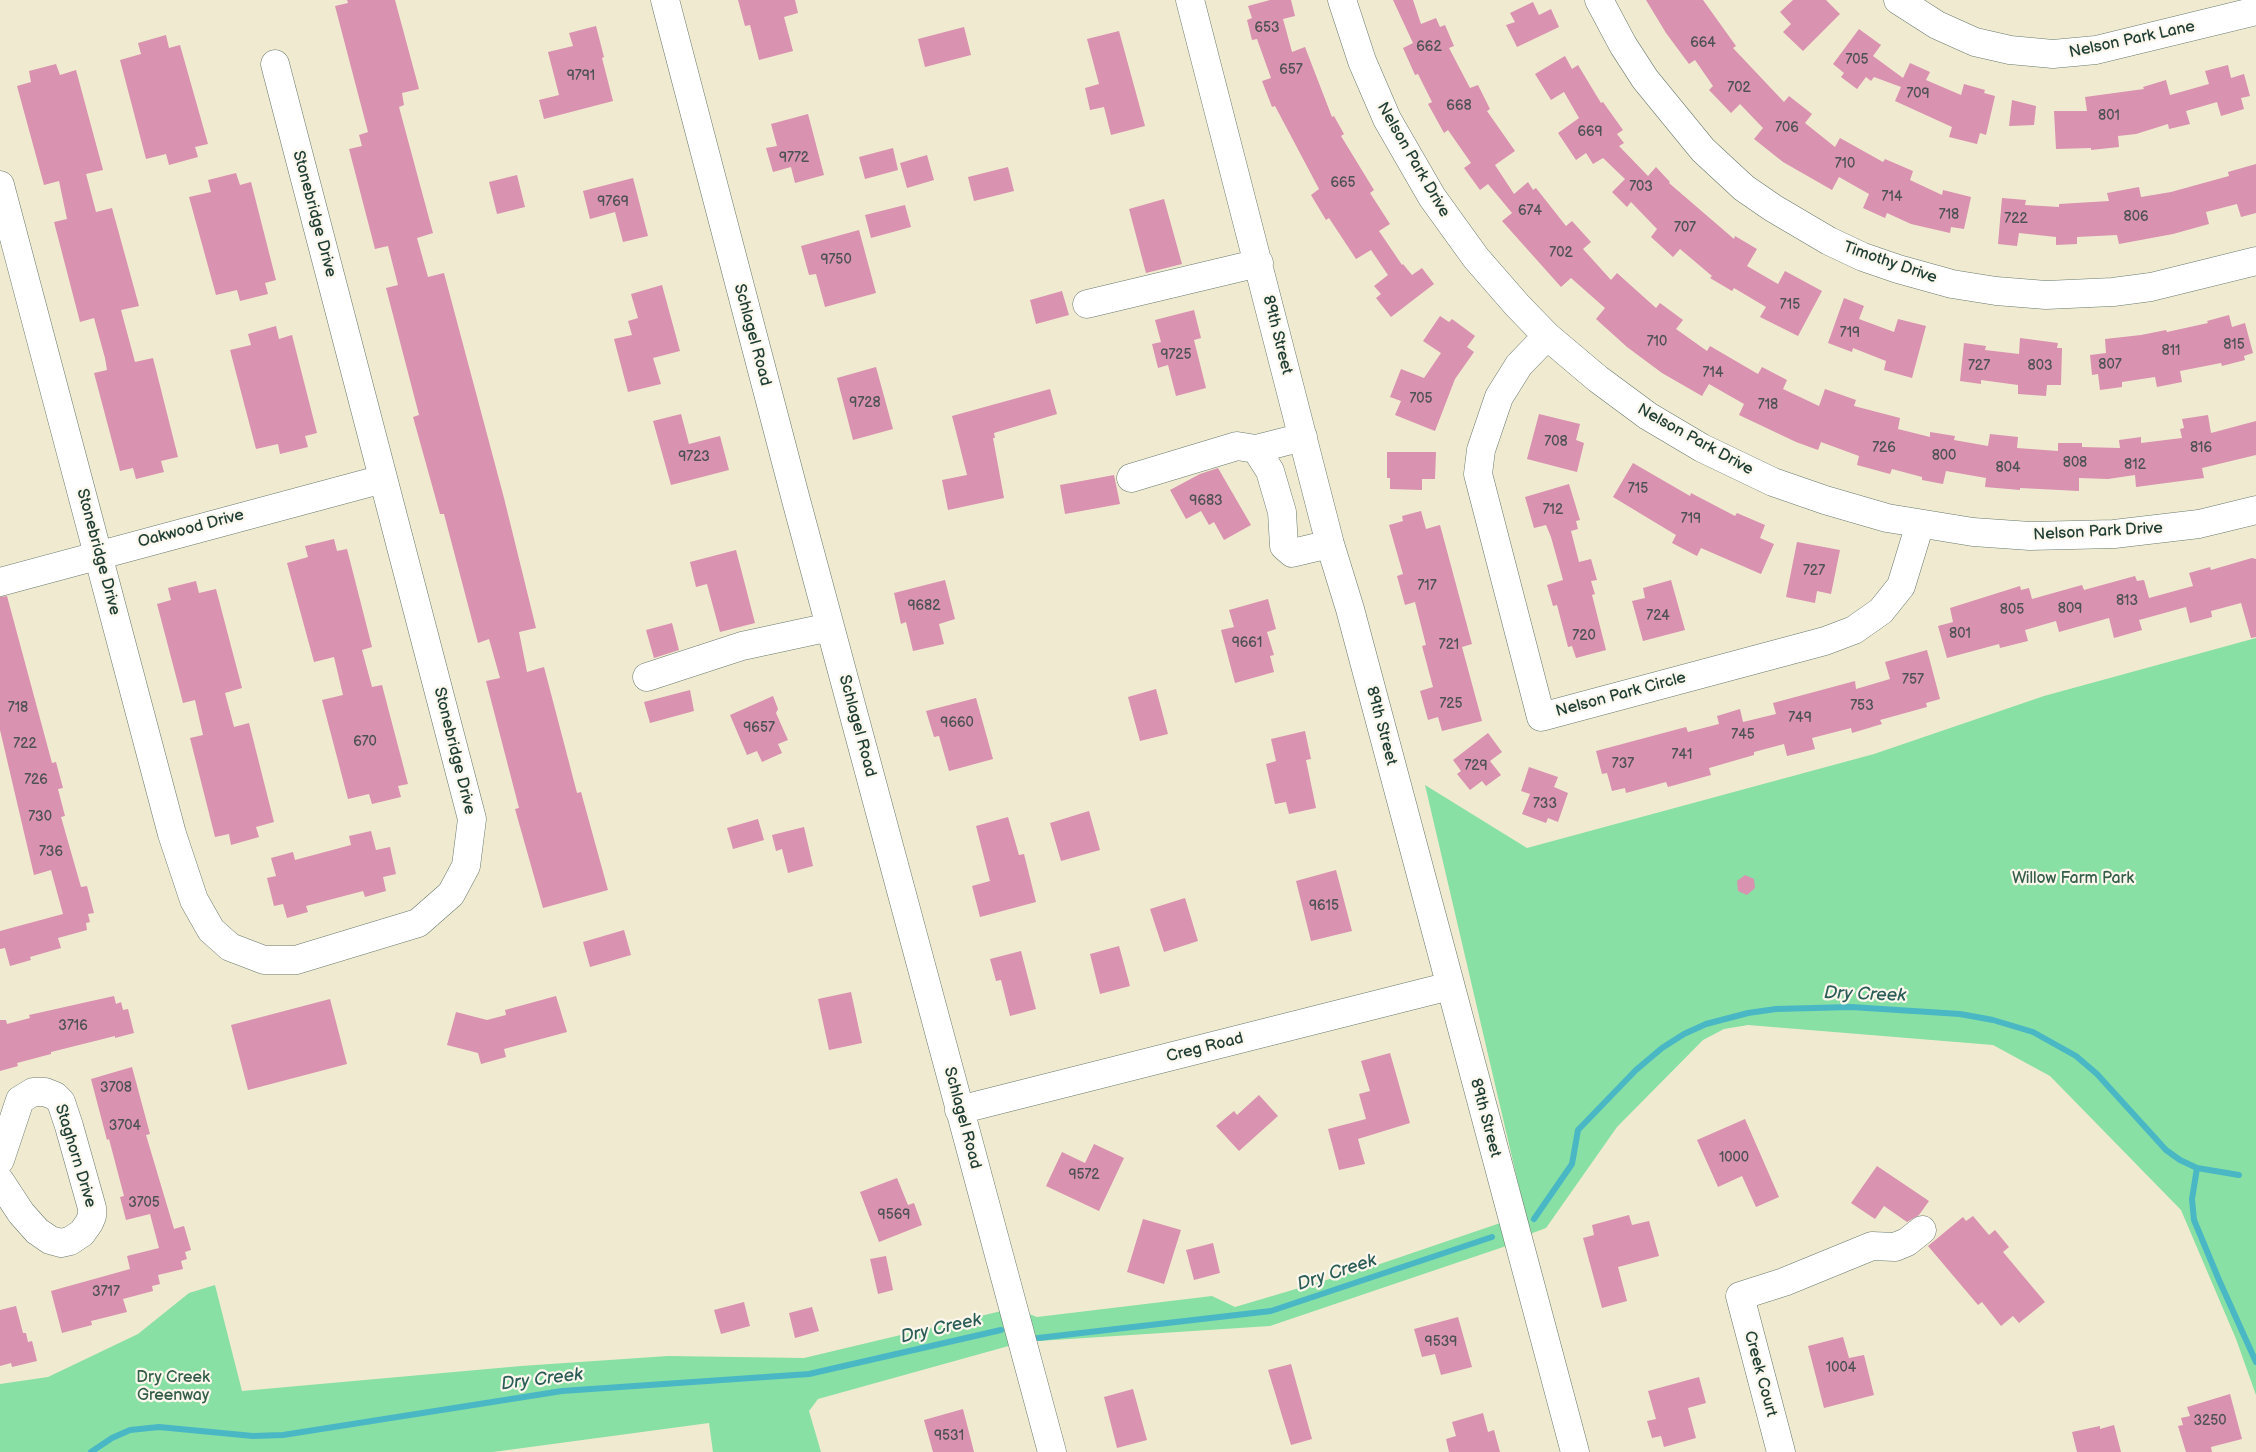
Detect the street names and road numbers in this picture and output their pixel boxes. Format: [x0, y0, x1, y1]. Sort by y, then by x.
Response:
street label: Nelson Park Lane [2067, 17, 2197, 63]
street label: Nelson Park Drive [1372, 99, 1454, 221]
street label: Stonebridge Drive [288, 149, 340, 279]
street label: Timothy Drive [1841, 238, 1939, 288]
street label: Schlagel Road [729, 282, 775, 388]
street label: 89th Street [1258, 294, 1296, 376]
street label: Nelson Park Drive [1634, 400, 1756, 480]
street label: Stonebridge Drive [72, 487, 124, 617]
street label: Oakwood Drive [136, 506, 246, 552]
street label: Nelson Park Drive [2033, 519, 2163, 545]
street label: Nelson Park Circle [1554, 668, 1688, 722]
street label: Schlagel Road [834, 673, 880, 779]
street label: 89th Street [1361, 685, 1401, 767]
street label: Stonebridge Drive [429, 686, 479, 816]
street label: Creg Road [1165, 1029, 1245, 1067]
street label: Schlagel Road [939, 1065, 985, 1171]
street label: 89th Street [1465, 1077, 1505, 1159]
street label: Staghorn Drive [50, 1102, 100, 1210]
street label: Creek Court [1739, 1329, 1781, 1419]

